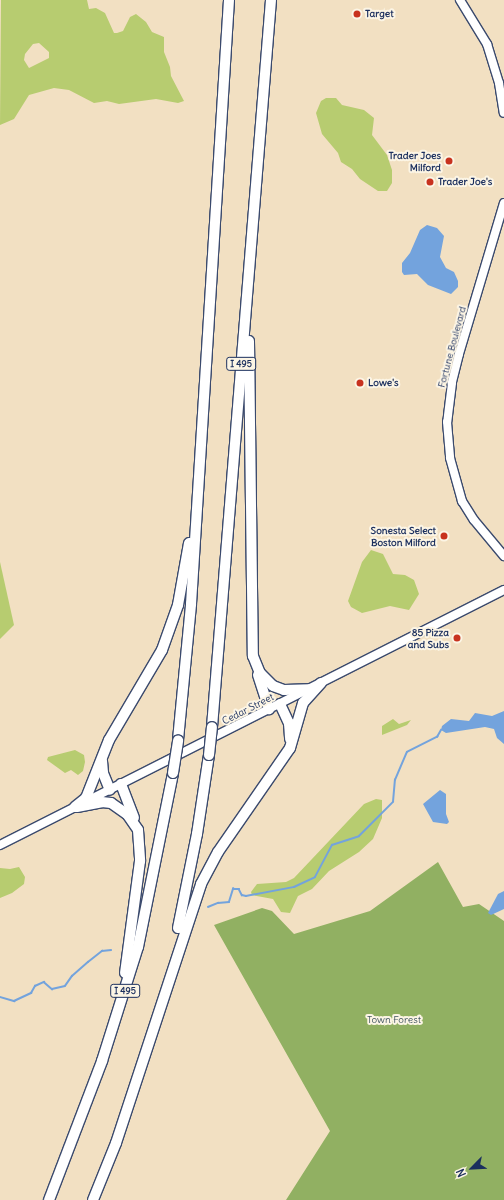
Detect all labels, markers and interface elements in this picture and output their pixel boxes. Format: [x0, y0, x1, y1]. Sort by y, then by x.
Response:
place label: Target [365, 8, 394, 20]
marker: Target [352, 9, 362, 19]
place label: Trader Joes Milford [389, 149, 441, 172]
marker: Trader Joes Milford [444, 156, 454, 166]
place label: Trader Joe's [438, 176, 492, 188]
marker: Trader Joe's [425, 177, 435, 187]
street label: Fortune Boulevard [435, 305, 469, 389]
road number: I 495 [226, 357, 256, 371]
place label: Lowe's [368, 377, 399, 389]
marker: Lowe's [355, 378, 365, 388]
place label: Sonesta Select Boston Milford [371, 524, 436, 548]
marker: Sonesta Select Boston Milford [439, 531, 449, 541]
place label: 85 Pizza and Subs [408, 626, 449, 650]
marker: 85 Pizza and Subs [452, 633, 462, 643]
street label: Cedar Street [220, 691, 276, 727]
road number: I 495 [110, 984, 140, 998]
park label: Town Forest [367, 1014, 421, 1026]
north arrow [452, 1148, 492, 1188]
text: N [453, 1167, 469, 1179]

